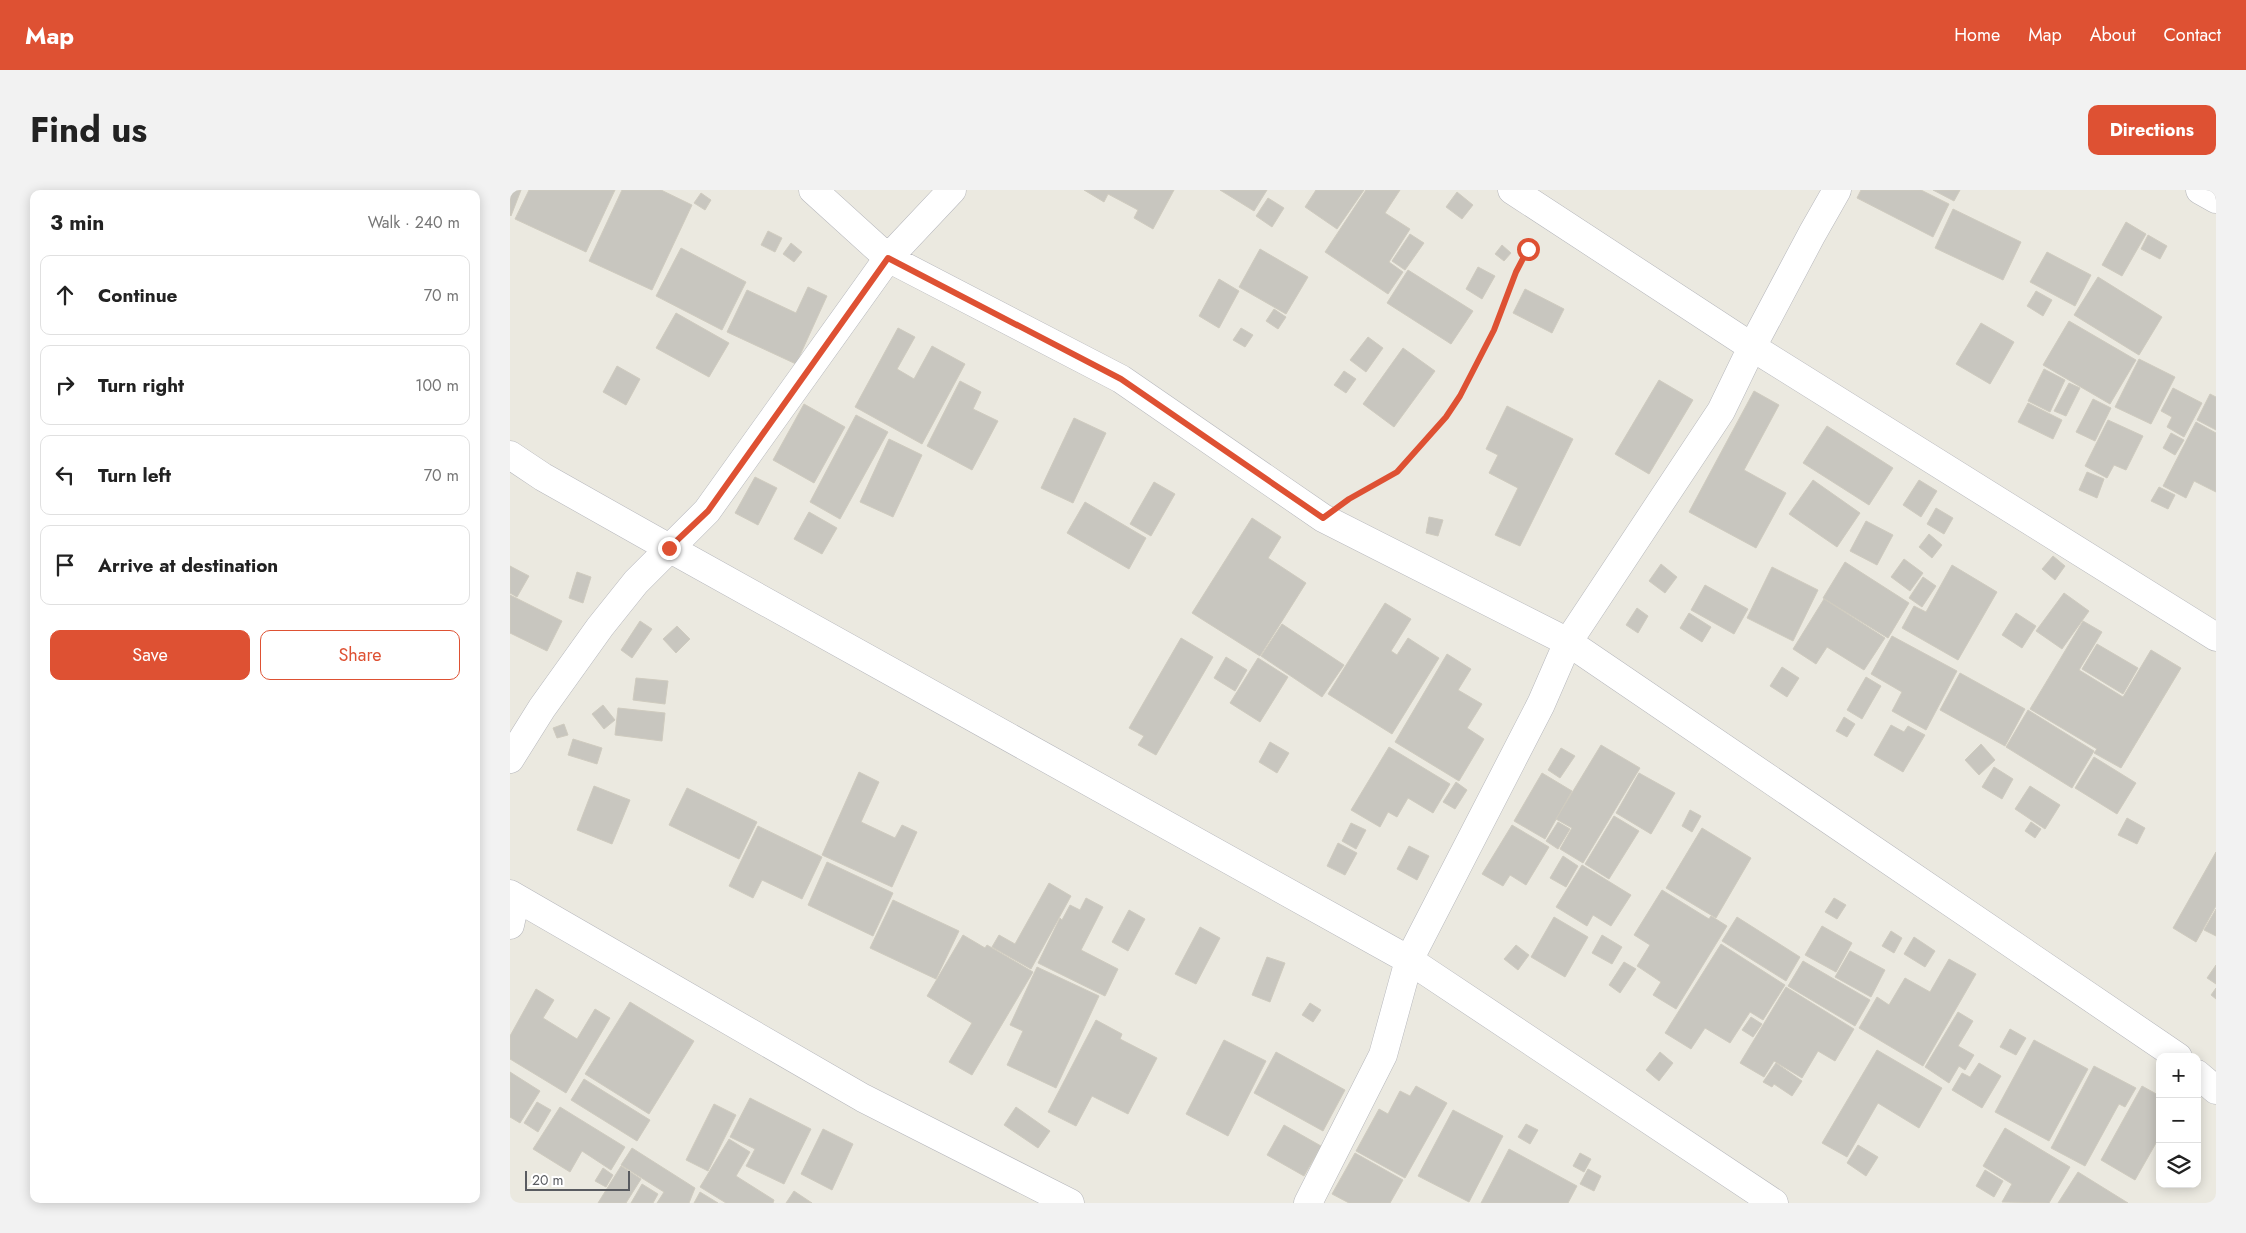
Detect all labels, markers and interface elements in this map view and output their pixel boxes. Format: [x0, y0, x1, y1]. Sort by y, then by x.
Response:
text: Map [25, 18, 74, 53]
text: Home [1954, 22, 2000, 48]
text: Map [2028, 22, 2062, 48]
text: About [2090, 22, 2135, 48]
text: Contact [2163, 22, 2221, 48]
text: Find us [30, 105, 147, 155]
button: Directions [2088, 105, 2216, 155]
text: 3 min [50, 208, 104, 238]
text: Walk · 240 m [368, 211, 460, 234]
route start [1517, 238, 1540, 261]
icon: ahead [51, 281, 79, 309]
text: Continue [98, 282, 177, 309]
text: 70 m [424, 284, 459, 307]
icon: right [51, 371, 79, 399]
text: Turn right [98, 372, 184, 399]
text: 100 m [415, 374, 459, 397]
icon: left [51, 461, 79, 489]
text: Turn left [98, 462, 171, 489]
text: 70 m [424, 464, 459, 487]
route end [658, 537, 681, 560]
icon: arrive [51, 551, 79, 579]
text: Arrive at destination [98, 552, 278, 579]
button: Save [50, 630, 250, 680]
button: Share [260, 630, 460, 680]
map controls [2156, 1053, 2201, 1188]
button: + [2156, 1053, 2201, 1098]
button: − [2156, 1098, 2201, 1143]
button: layers [2156, 1143, 2201, 1188]
scale bar [525, 1168, 630, 1191]
text: 20 m [532, 1170, 564, 1190]

